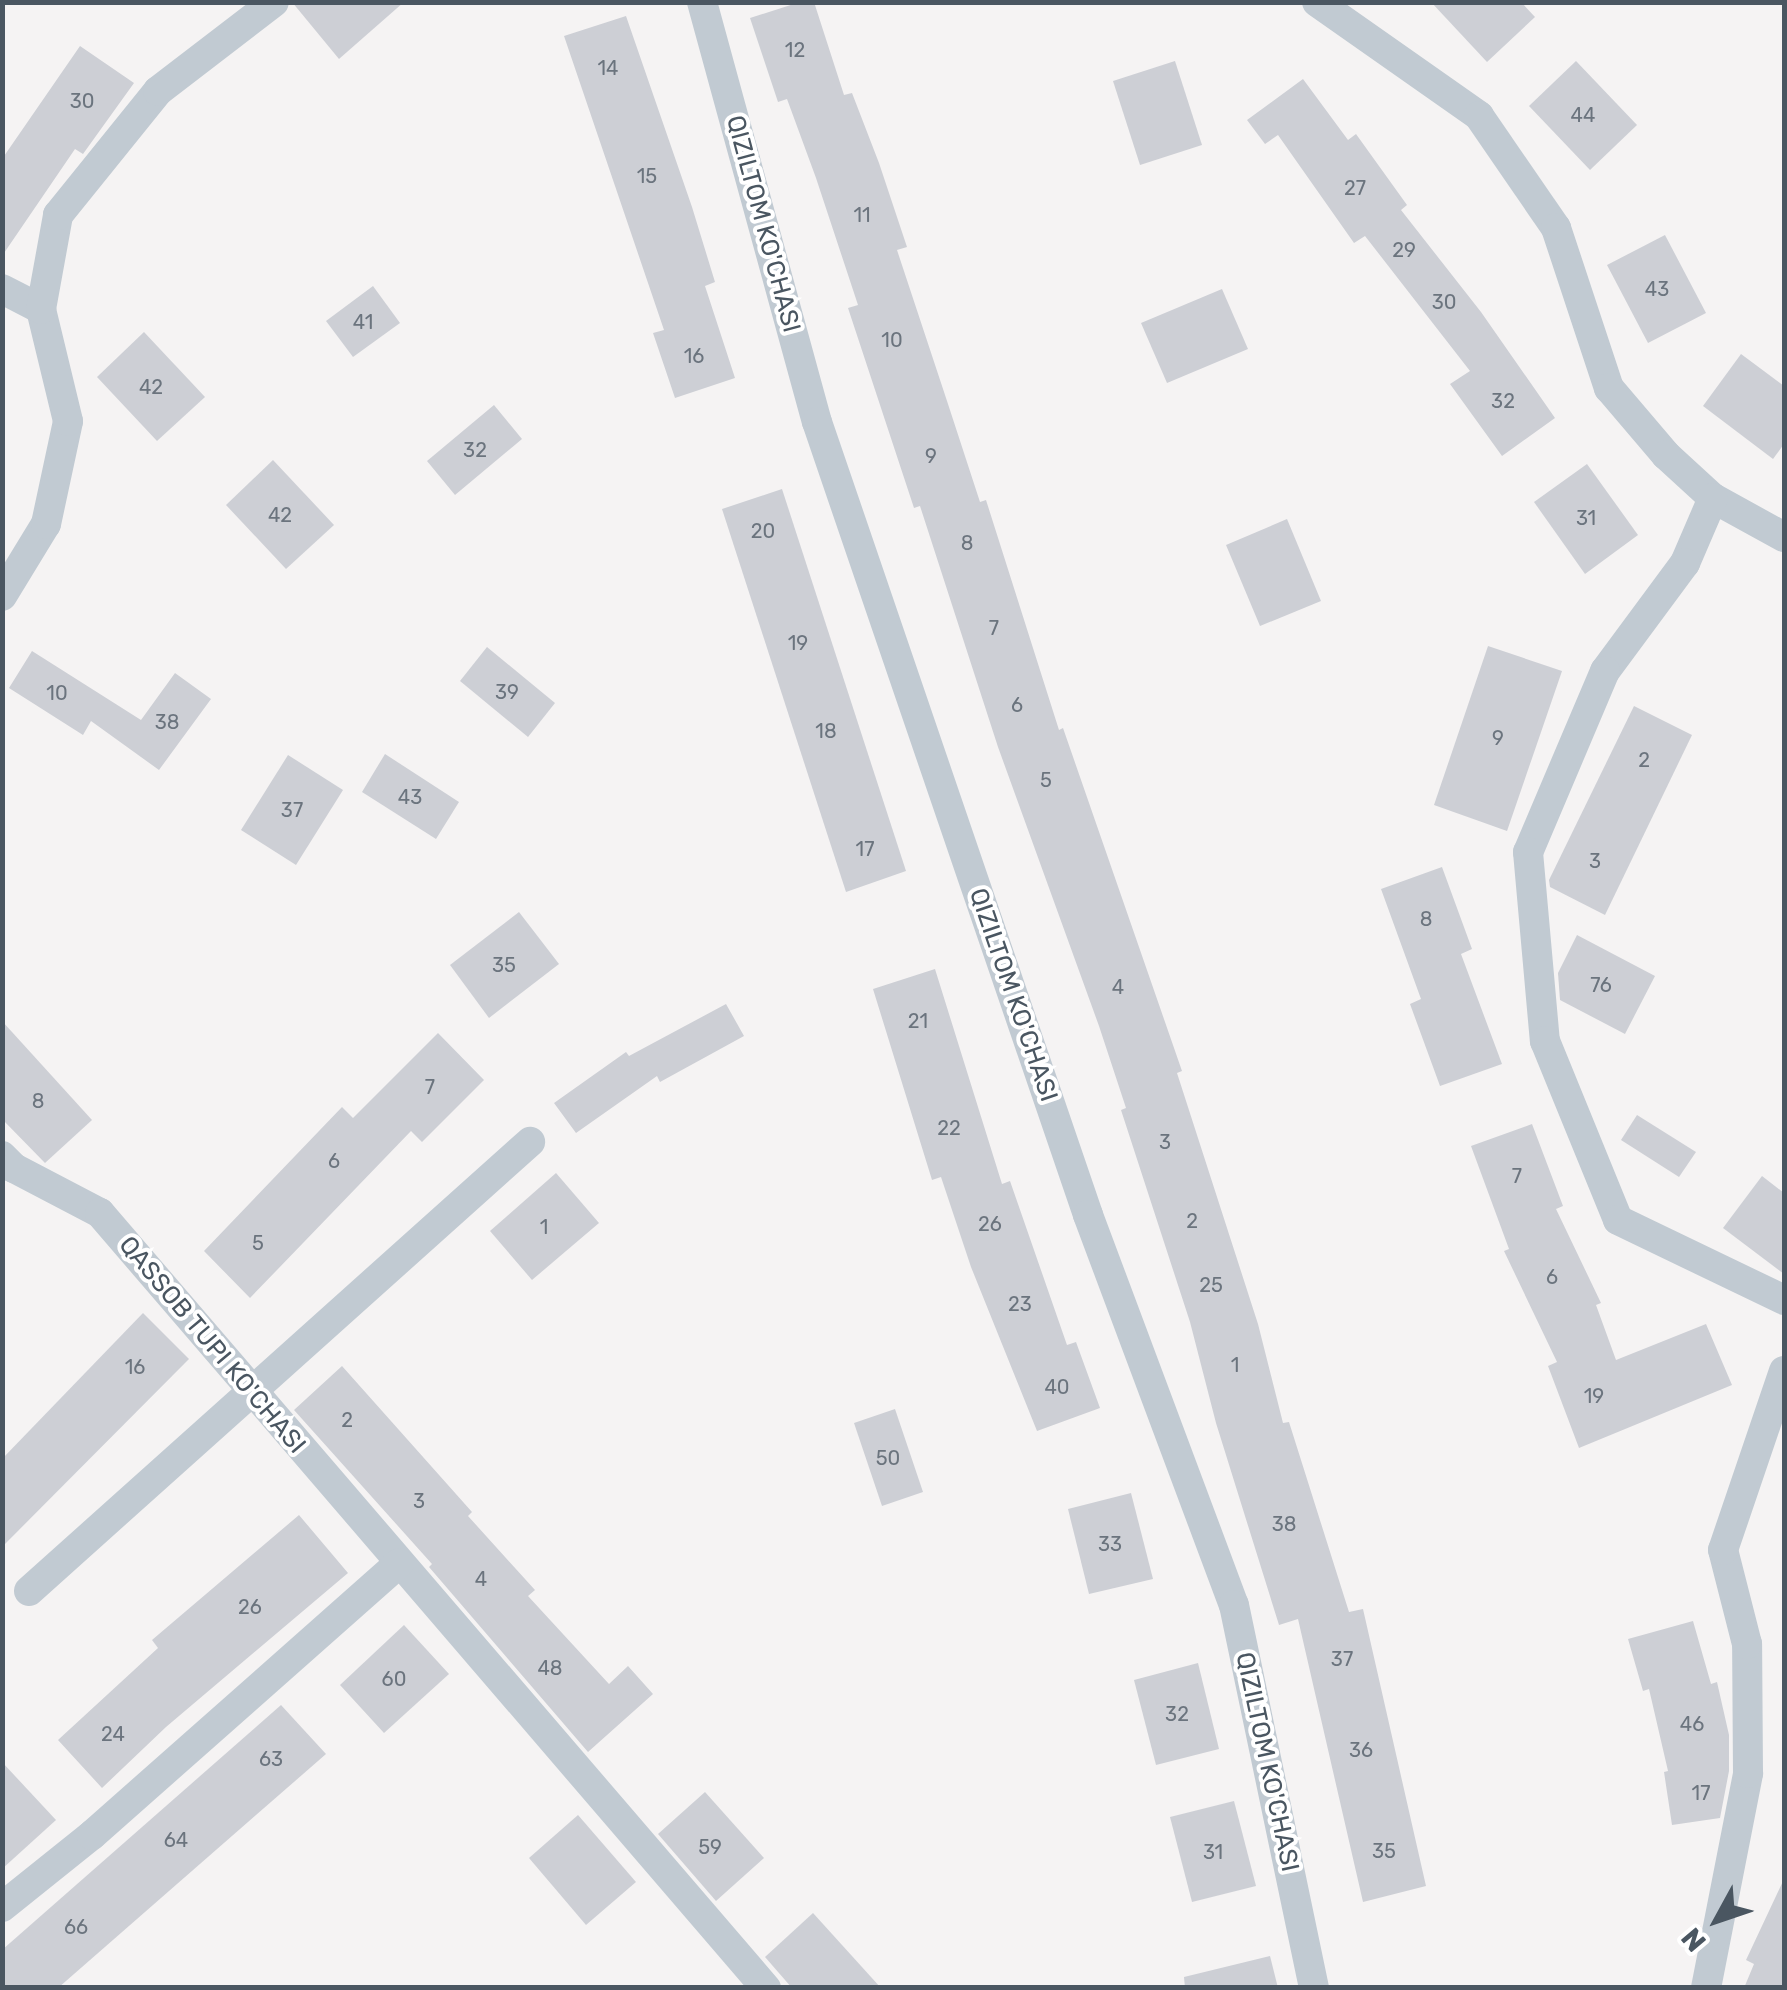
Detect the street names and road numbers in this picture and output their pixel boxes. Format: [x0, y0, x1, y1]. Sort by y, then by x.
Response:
street label: QIZILTOM KO'CHASI [720, 112, 806, 336]
street label: QIZILTOM KO'CHASI [962, 884, 1064, 1106]
street label: QASSOB TUPI KO'CHASI [112, 1230, 312, 1460]
street label: QIZILTOM KO'CHASI [1229, 1650, 1305, 1874]

